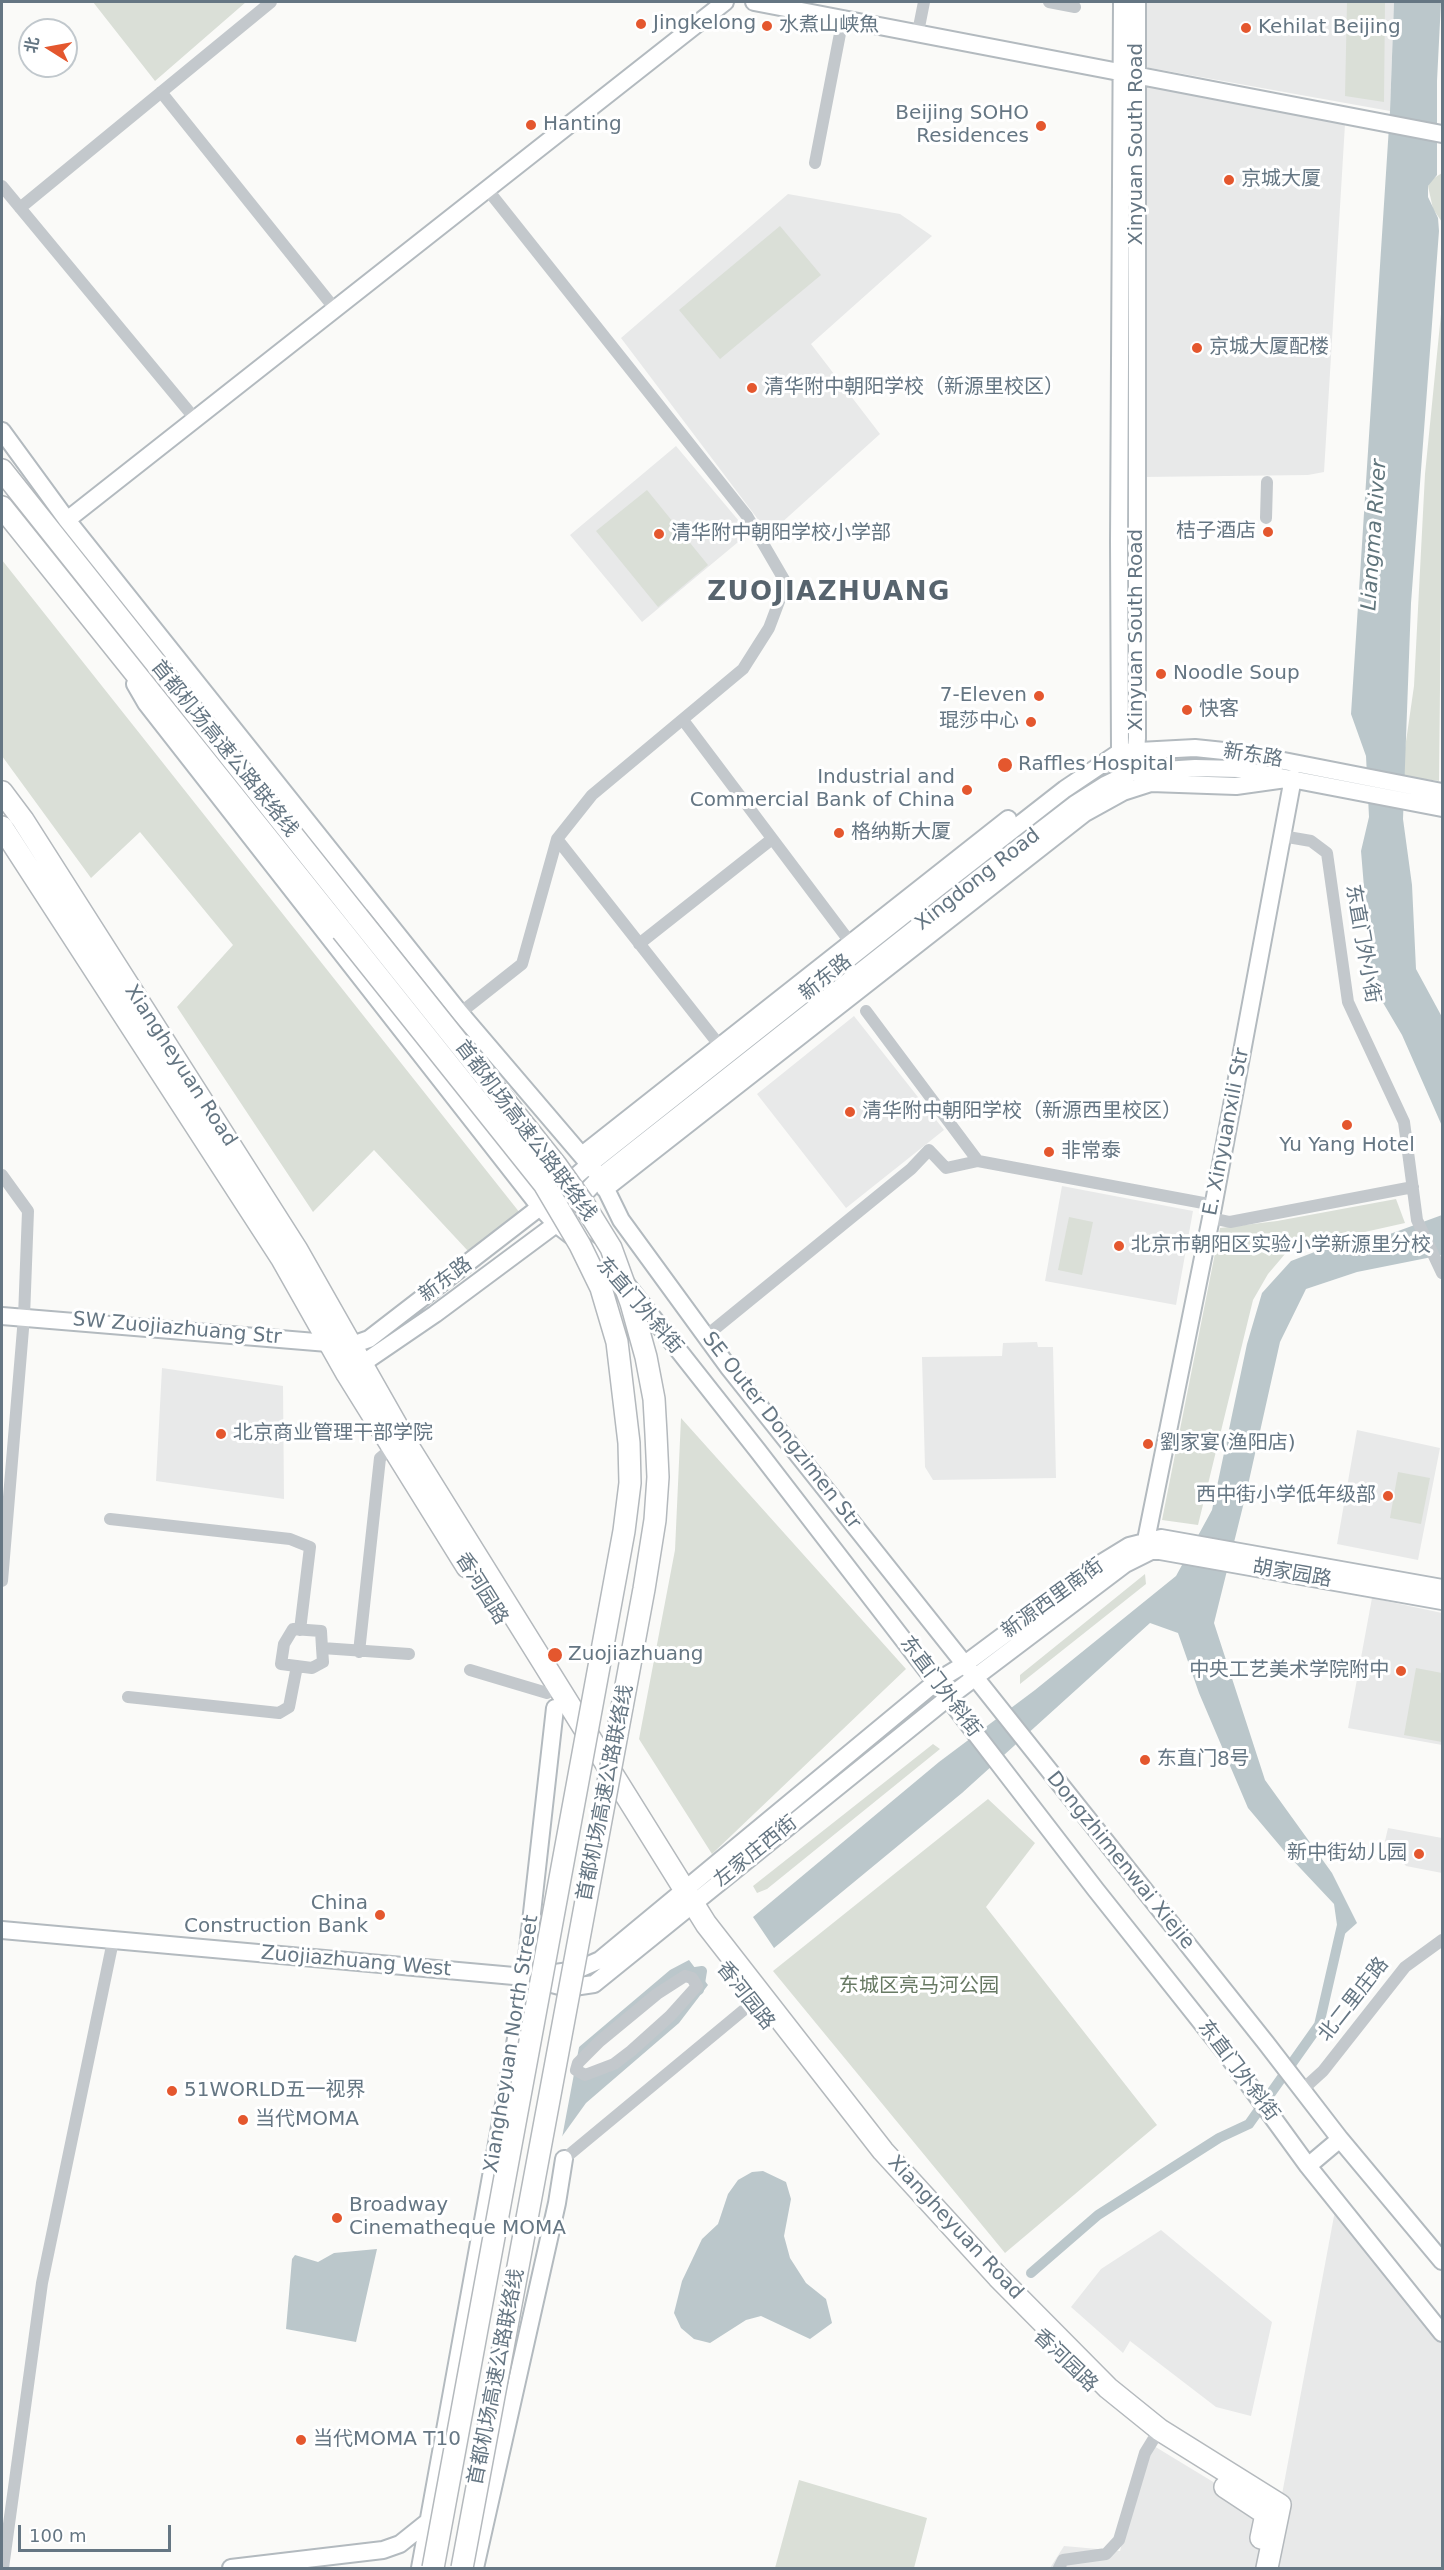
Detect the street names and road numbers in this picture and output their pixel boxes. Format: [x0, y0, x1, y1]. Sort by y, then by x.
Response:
street label: Xinyuan South Road [1125, 43, 1149, 245]
street label: Xinyuan South Road [1125, 529, 1149, 731]
street label: 首都机场高速公路联络线 [145, 656, 303, 842]
street label: 新东路 [1221, 739, 1285, 773]
street label: Xingdong Road [911, 824, 1045, 936]
street label: 东直门外小街 [1340, 883, 1384, 1005]
street label: 新东路 [795, 950, 857, 1006]
street label: Xiangheyuan Road [119, 981, 241, 1151]
street label: 首都机场高速公路联络线 [449, 1036, 601, 1226]
street label: E. Xinyuanxili Str [1199, 1046, 1255, 1218]
street label: 新东路 [415, 1252, 477, 1308]
street label: 东直门外斜街 [591, 1253, 687, 1359]
street label: SW Zuojiazhuang Str [72, 1308, 282, 1350]
street label: SE Outer Dongzimen Str [697, 1328, 865, 1534]
street label: 香河园路 [450, 1549, 512, 1629]
street label: 新源西里南街 [997, 1554, 1109, 1644]
street label: 胡家园路 [1251, 1555, 1333, 1593]
street label: 东直门外斜街 [894, 1632, 986, 1742]
street label: 首都机场高速公路联络线 [573, 1683, 639, 1903]
street label: Dongzhimenwai Xiejie [1041, 1767, 1199, 1955]
street label: 左家庄西街 [710, 1811, 802, 1893]
street label: Xiangheyuan North Street [480, 1913, 544, 2175]
street label: Zuojiazhuang West [260, 1942, 452, 1982]
street label: 北二里庄路 [1314, 1953, 1394, 2047]
street label: 香河园路 [711, 1957, 779, 2035]
street label: 东直门外斜街 [1192, 2016, 1284, 2126]
street label: Xiangheyuan Road [882, 2151, 1028, 2305]
street label: 首都机场高速公路联络线 [464, 2267, 530, 2487]
street label: 香河园路 [1028, 2325, 1102, 2397]

